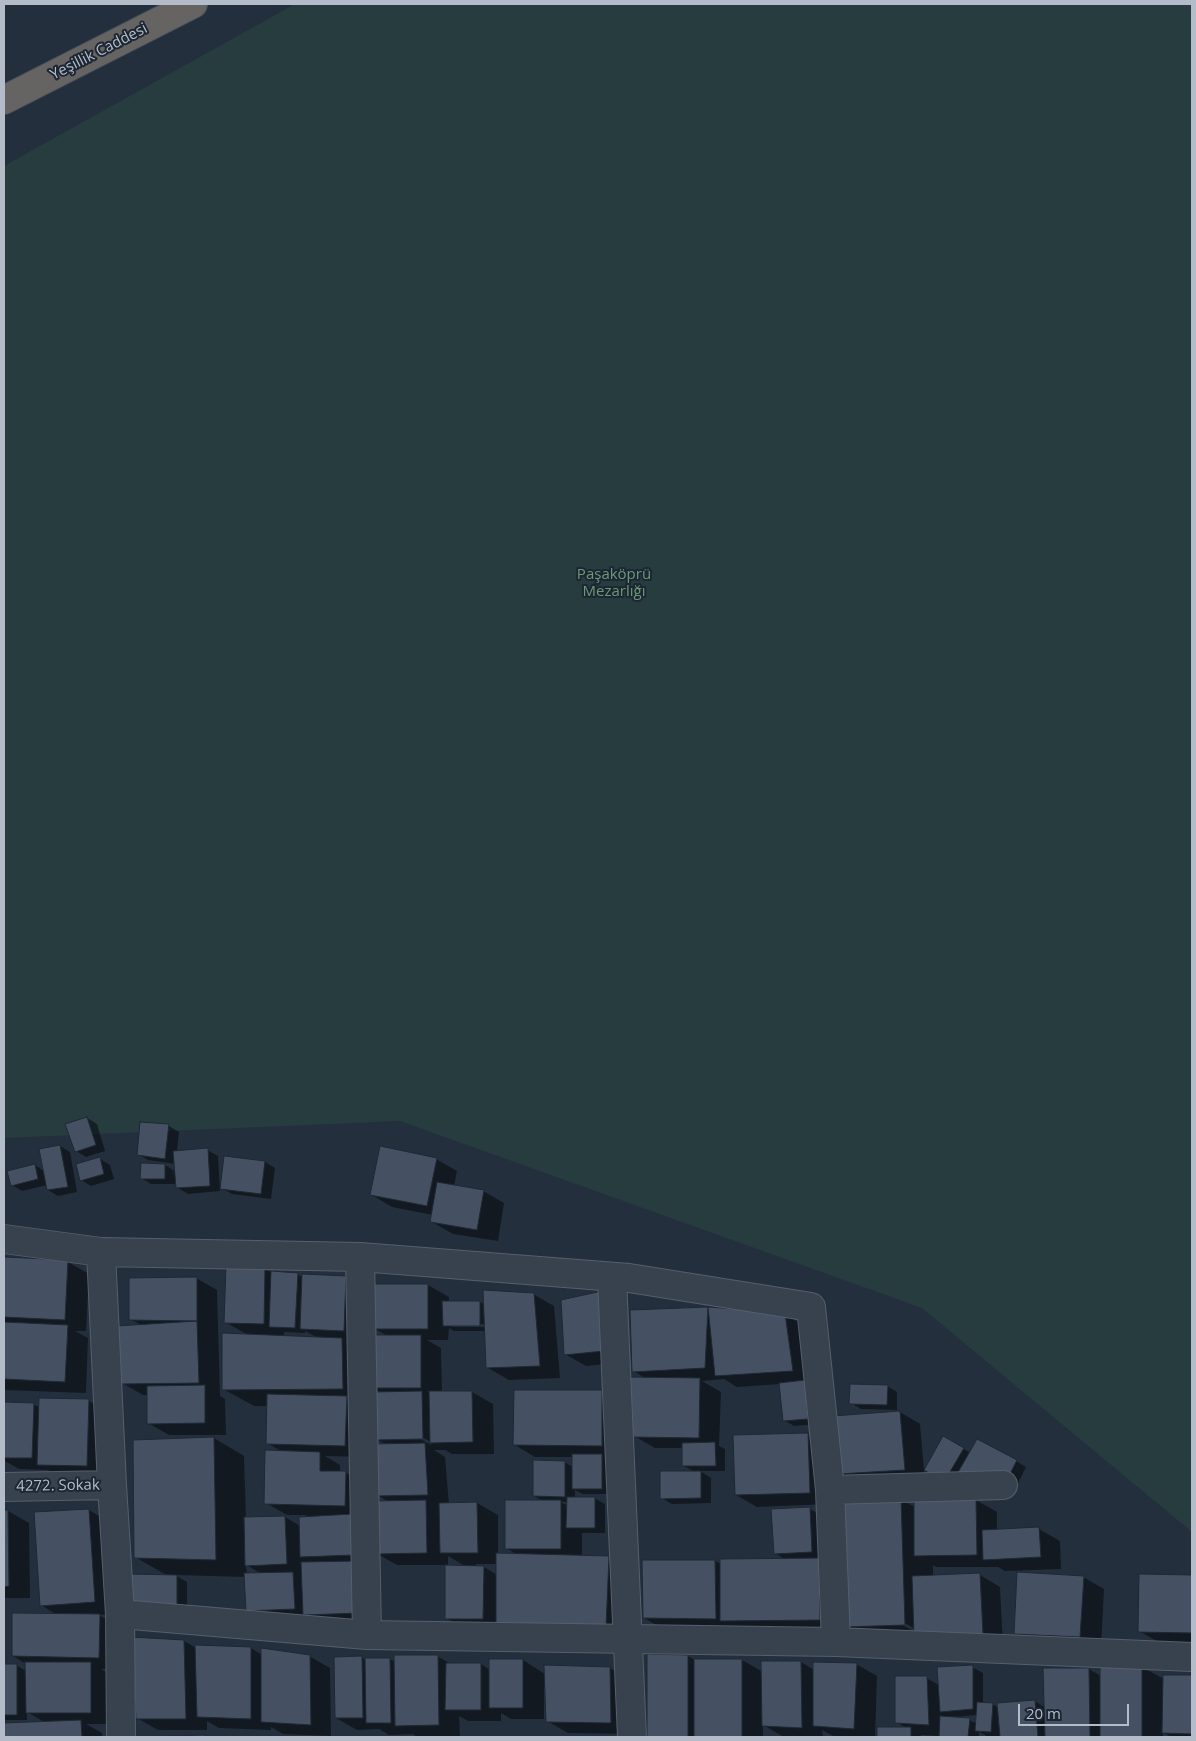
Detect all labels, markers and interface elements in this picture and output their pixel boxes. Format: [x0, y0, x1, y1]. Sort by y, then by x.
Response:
street label: Yeşillik Caddesi [48, 20, 150, 84]
park label: Paşaköprü Mezarlığı [577, 566, 651, 601]
street label: 4272. Sokak [16, 1476, 100, 1496]
scale bar [1021, 1694, 1132, 1726]
text: 20 m [1026, 1703, 1061, 1723]

